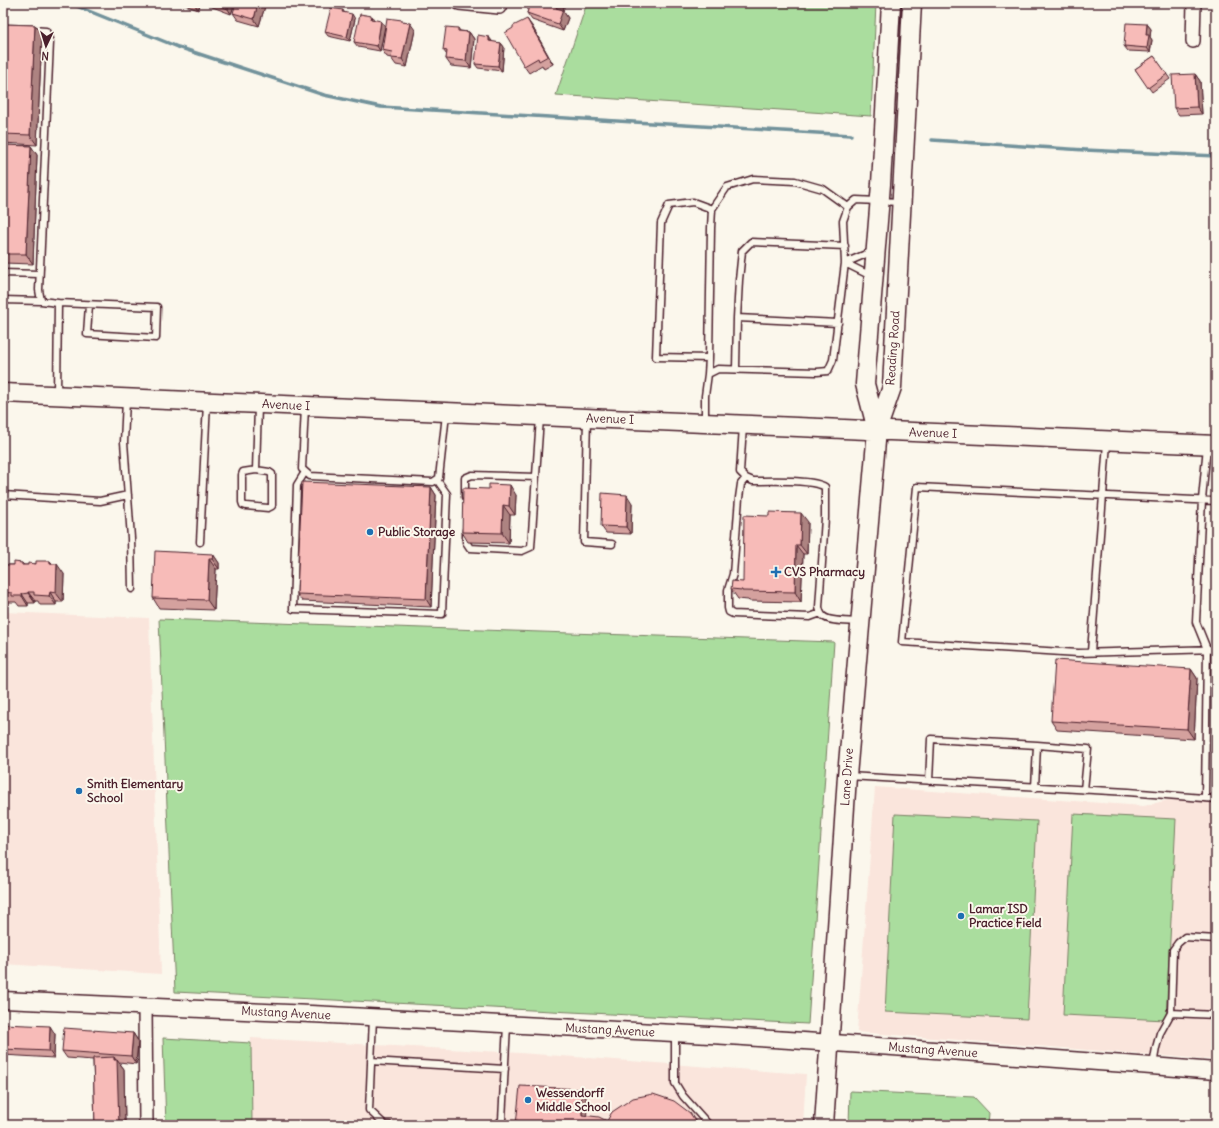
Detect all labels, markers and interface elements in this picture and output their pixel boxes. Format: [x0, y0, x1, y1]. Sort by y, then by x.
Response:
north arrow [26, 26, 66, 66]
text: N [41, 49, 50, 63]
street label: Reading Road [882, 310, 903, 386]
street label: Avenue I [262, 396, 311, 413]
street label: Avenue I [586, 410, 634, 427]
street label: Avenue I [909, 424, 957, 441]
place label: Public Storage [378, 524, 456, 540]
marker: Public Storage [365, 527, 375, 537]
place label: CVS Pharmacy [784, 564, 865, 580]
marker: CVS Pharmacy [771, 567, 781, 577]
street label: Lane Drive [837, 748, 856, 806]
place label: Smith Elementary School [87, 776, 184, 805]
marker: Smith Elementary School [74, 786, 84, 796]
place label: Lamar ISD Practice Field [969, 901, 1042, 930]
marker: Lamar ISD Practice Field [956, 911, 966, 921]
street label: Mustang Avenue [241, 1003, 331, 1022]
street label: Mustang Avenue [565, 1020, 655, 1039]
street label: Mustang Avenue [888, 1039, 978, 1060]
place label: Wessendorff Middle School [536, 1085, 611, 1114]
marker: Wessendorff Middle School [523, 1095, 533, 1105]

